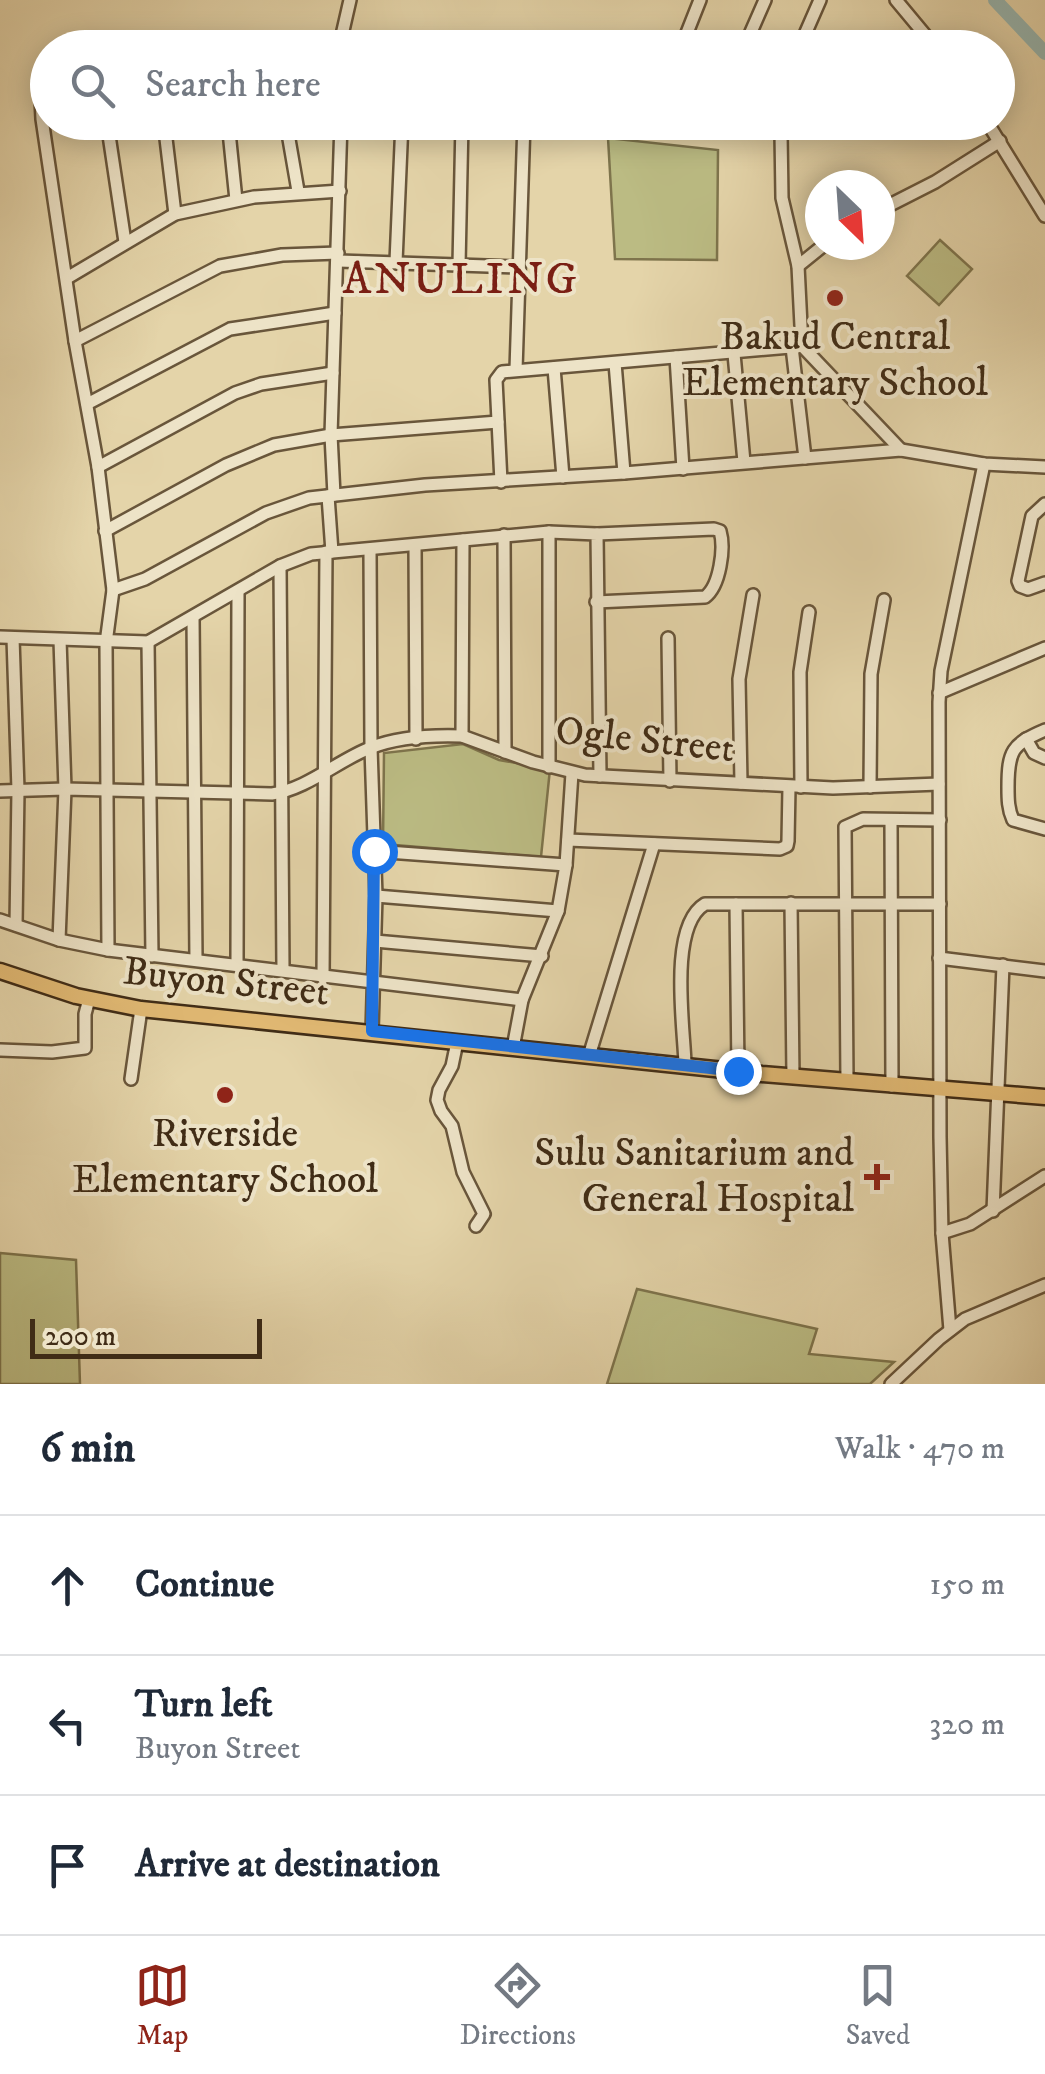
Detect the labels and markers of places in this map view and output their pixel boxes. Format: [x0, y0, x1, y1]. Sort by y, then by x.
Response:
marker: Bakud Central Elementary School [824, 287, 846, 309]
place label: Bakud Central Elementary School [682, 313, 988, 409]
marker: Riverside Elementary School [214, 1084, 236, 1106]
place label: Riverside Elementary School [72, 1110, 378, 1206]
place label: Sulu Sanitarium and General Hospital [534, 1129, 854, 1225]
marker: Sulu Sanitarium and General Hospital [864, 1164, 890, 1190]

